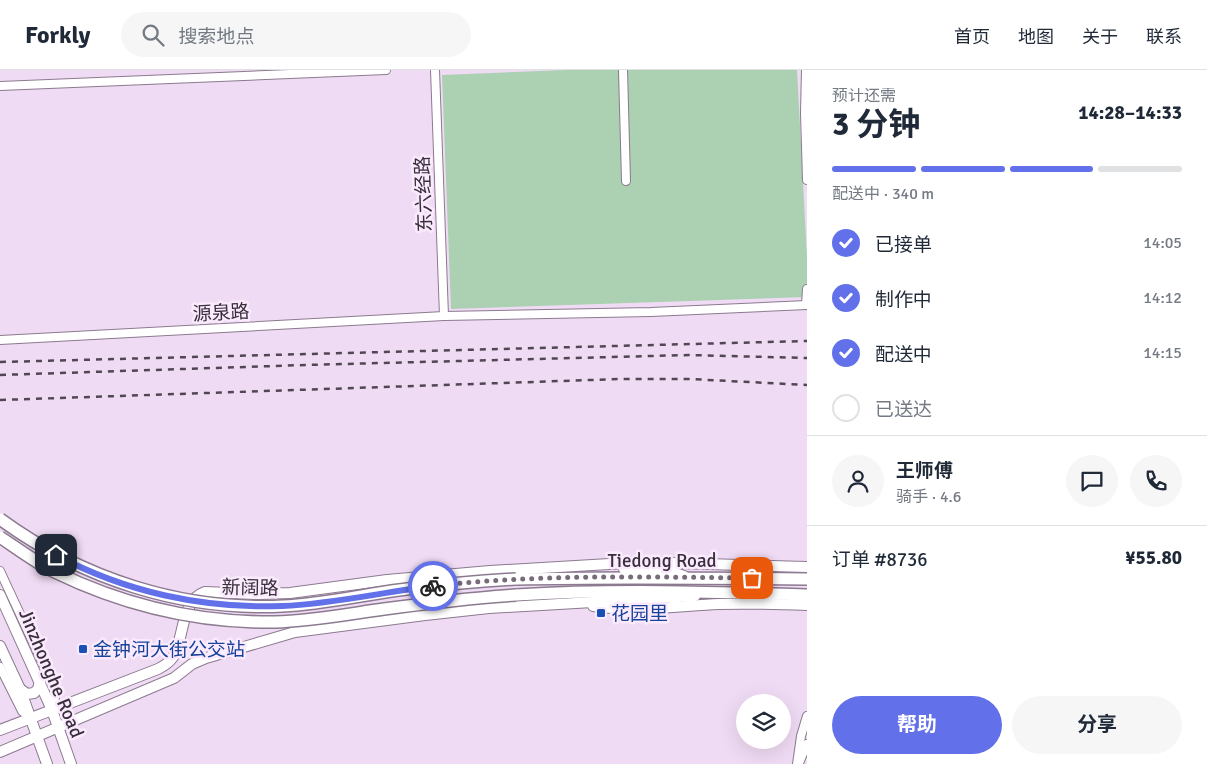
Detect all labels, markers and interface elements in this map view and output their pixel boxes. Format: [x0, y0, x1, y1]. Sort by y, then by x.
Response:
search box [121, 12, 471, 57]
text: Forkly [25, 20, 91, 50]
icon: search [139, 21, 167, 49]
text: 搜索地点 [179, 25, 255, 49]
text: 首页 [954, 26, 990, 48]
text: 地图 [1018, 26, 1054, 48]
text: 关于 [1082, 26, 1118, 48]
text: 联系 [1146, 26, 1182, 48]
text: 预计还需 [832, 86, 896, 106]
text: 14:28–14:33 [1078, 101, 1182, 125]
text: 3 分钟 [832, 105, 920, 144]
street label: 东六经路 [411, 156, 437, 232]
text: 配送中 · 340 m [832, 184, 934, 204]
icon: check [832, 229, 860, 257]
text: 已接单 [875, 233, 932, 257]
text: 14:05 [1143, 233, 1182, 253]
icon: check [832, 284, 860, 312]
text: 制作中 [875, 288, 932, 312]
text: 14:12 [1143, 288, 1182, 308]
street label: 源泉路 [192, 300, 250, 326]
icon: check [832, 339, 860, 367]
text: 配送中 [875, 343, 932, 367]
text: 14:15 [1143, 343, 1182, 363]
text: 已送达 [875, 398, 932, 422]
button: person [832, 455, 884, 507]
button: chat [1066, 455, 1118, 507]
button: phone [1130, 455, 1182, 507]
text: 王师傅 [896, 459, 953, 483]
text: 骑手 · 4.6 [896, 487, 961, 507]
pin [35, 534, 77, 576]
icon: home [42, 541, 70, 569]
text: ¥55.80 [1125, 546, 1182, 570]
text: 订单 #8736 [832, 548, 927, 572]
street label: Tiedong Road [607, 549, 717, 573]
pin [731, 557, 773, 599]
courier [408, 561, 458, 611]
icon: bag [738, 564, 766, 592]
icon: bike [419, 572, 447, 600]
street label: 新阔路 [221, 576, 279, 600]
place label: 花园里 [611, 602, 668, 626]
street label: Jinzhonghe Road [13, 605, 89, 742]
marker: 花园里 [595, 607, 607, 619]
place label: 金钟河大街公交站 [93, 638, 245, 662]
marker: 金钟河大街公交站 [77, 643, 89, 655]
map controls [736, 694, 791, 749]
button: layers [736, 694, 791, 749]
button: 帮助 [832, 696, 1002, 754]
button: 分享 [1012, 696, 1182, 754]

